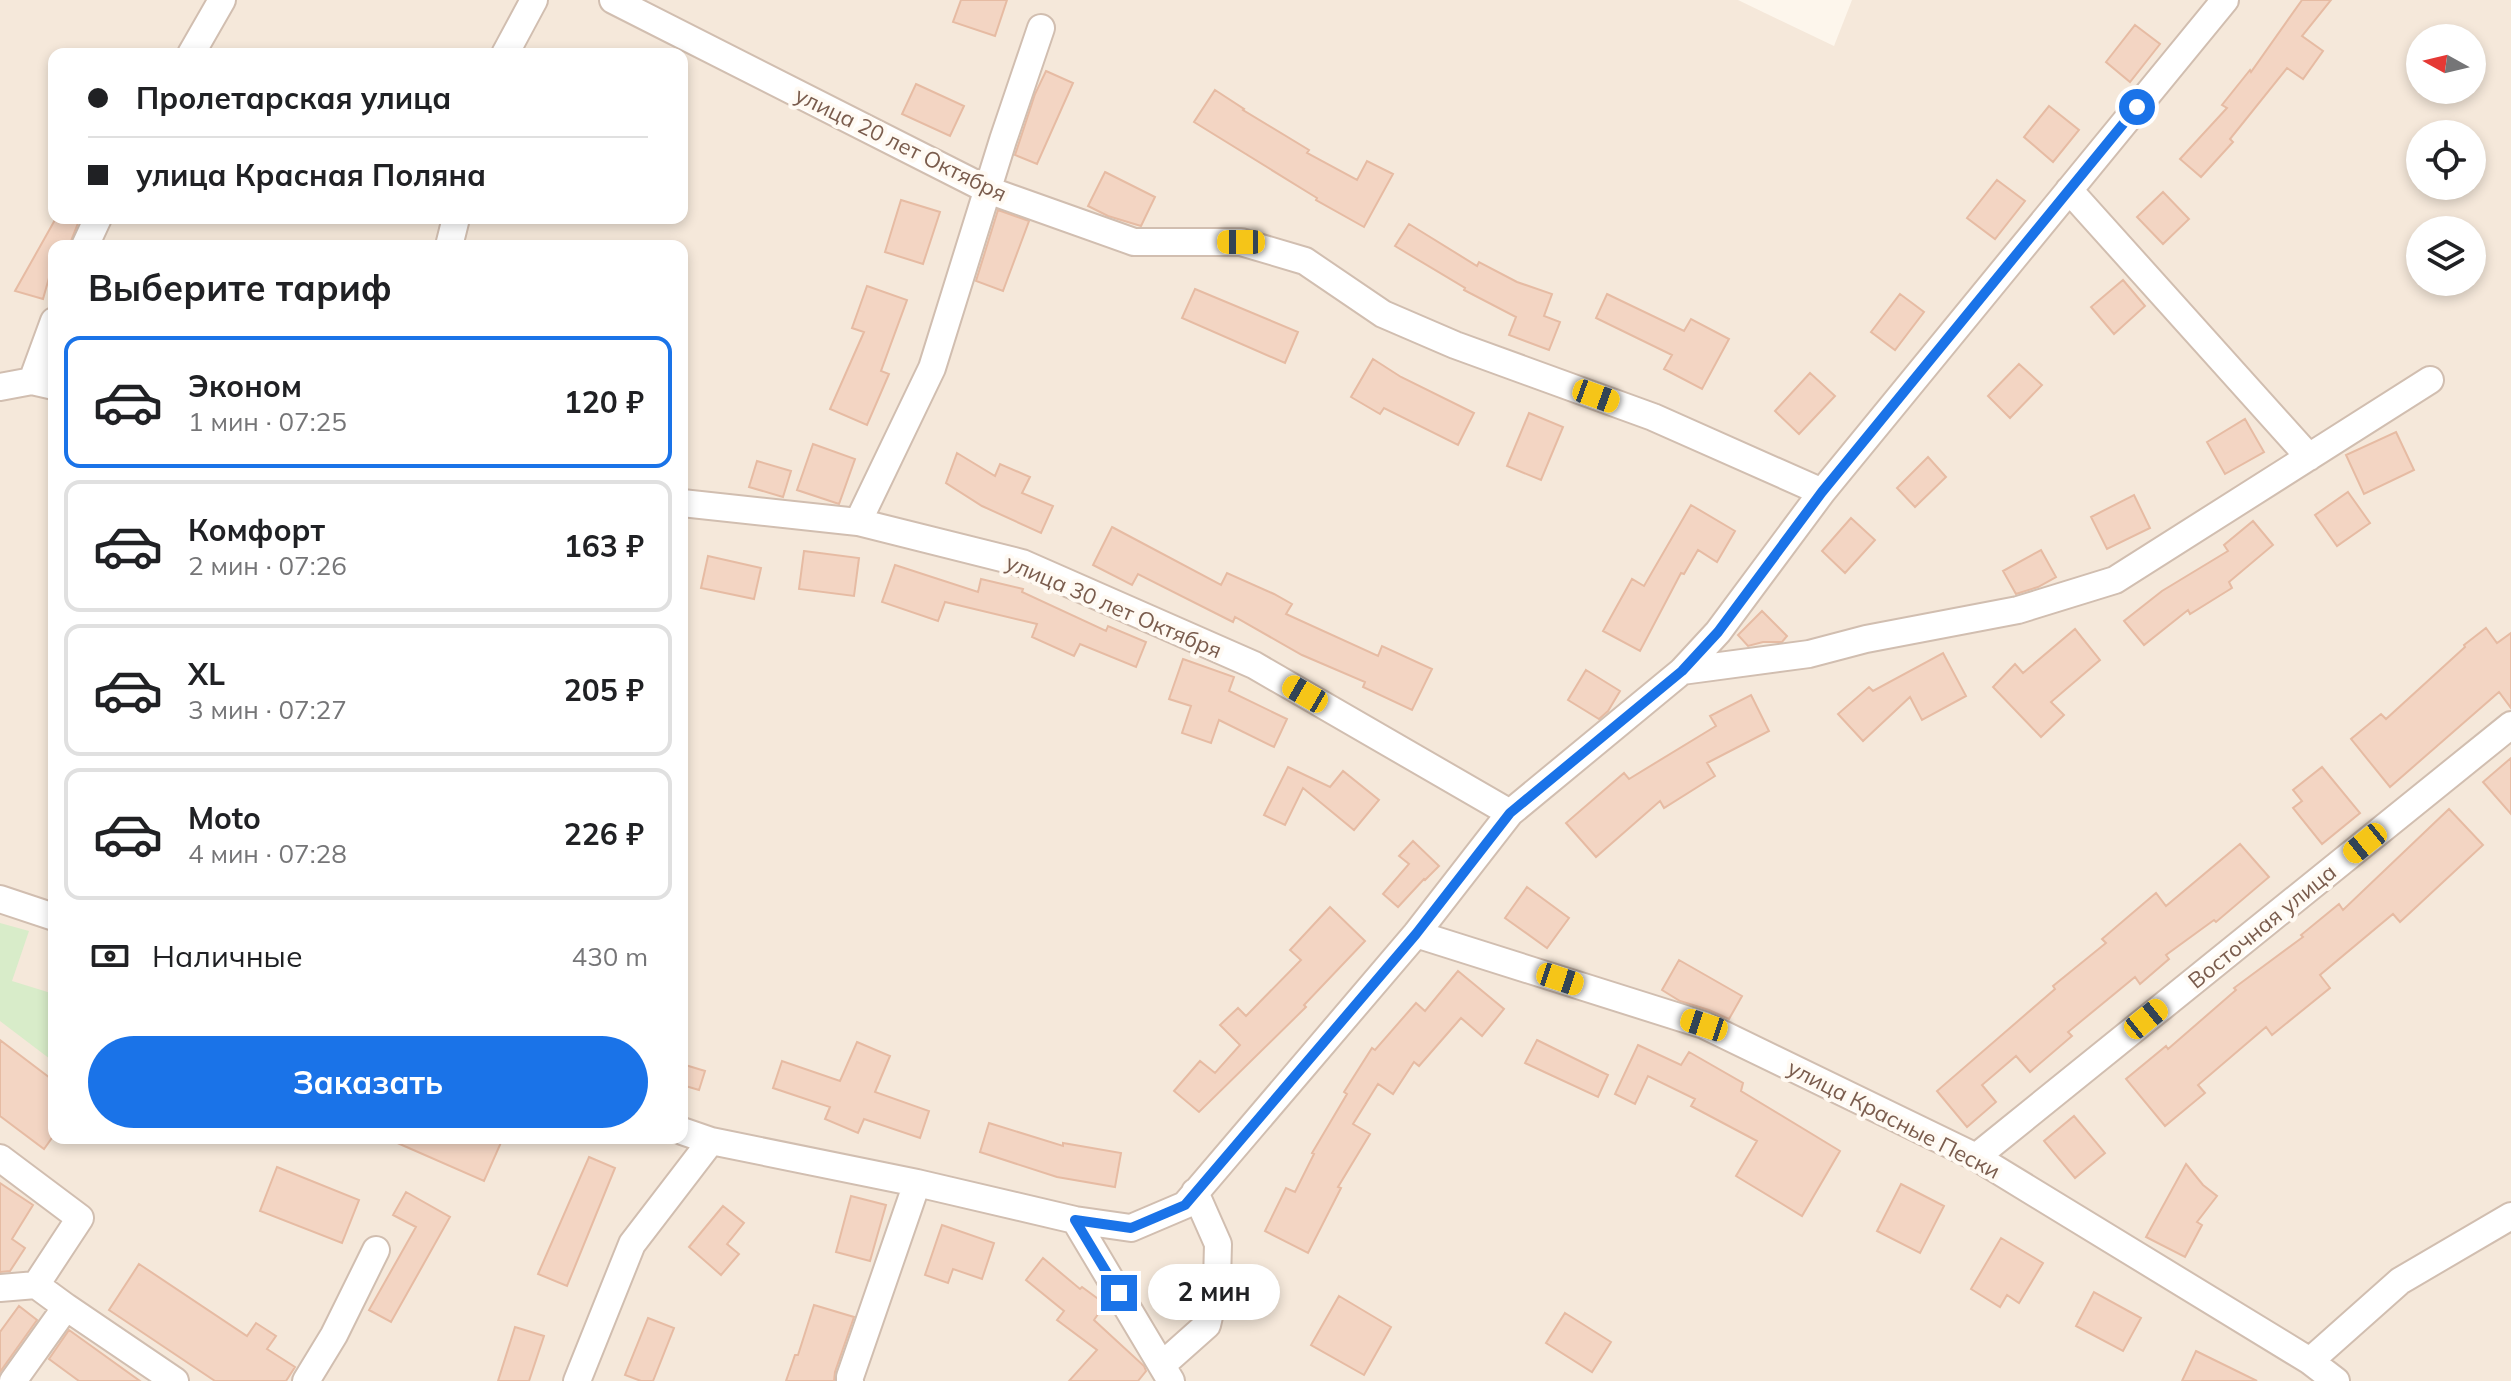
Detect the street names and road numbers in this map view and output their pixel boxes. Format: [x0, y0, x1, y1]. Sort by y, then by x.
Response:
street label: улица 20 лет Октября [791, 81, 1011, 207]
street label: улица 30 лет Октября [1002, 548, 1226, 664]
street label: Восточная улица [2182, 858, 2342, 994]
street label: улица Красные Пески [1783, 1053, 2005, 1185]

